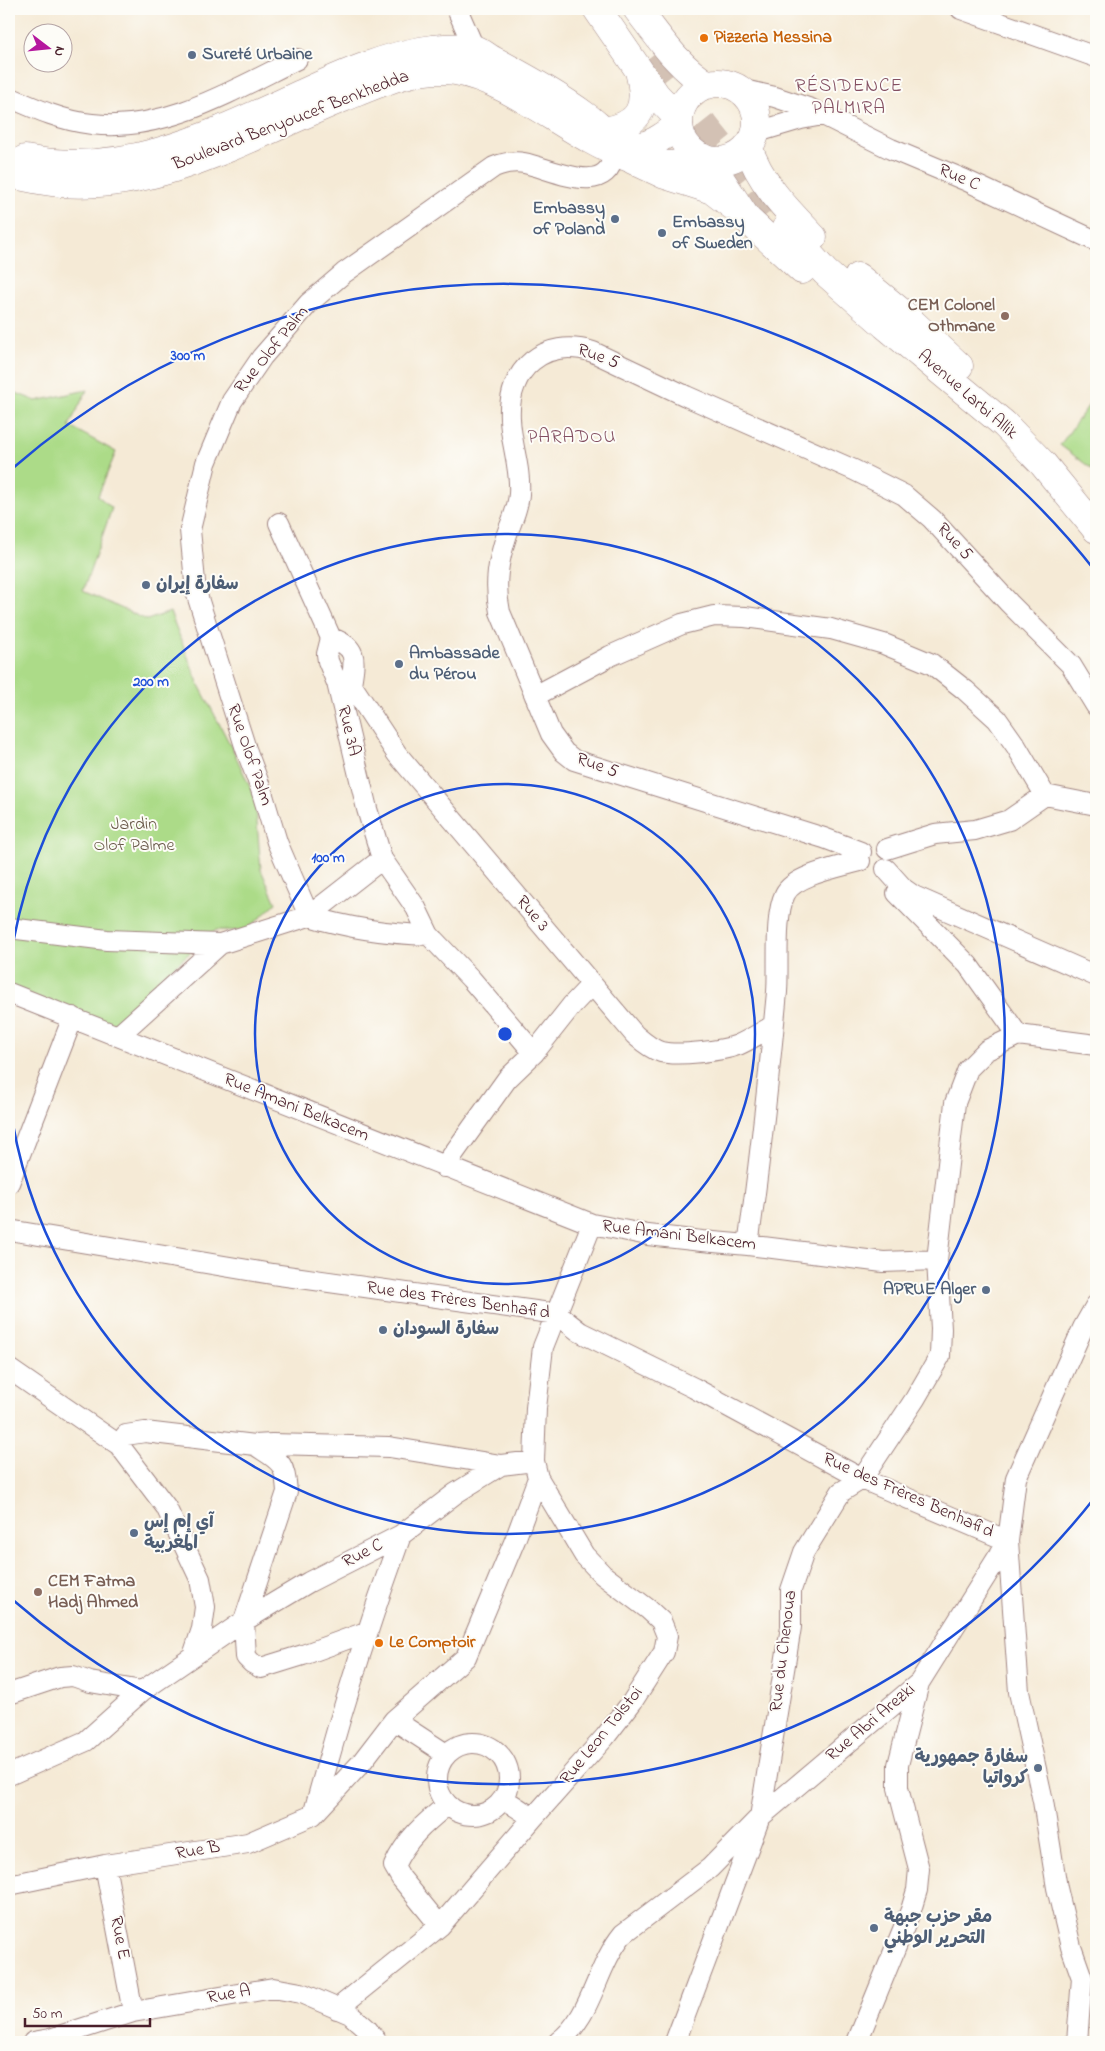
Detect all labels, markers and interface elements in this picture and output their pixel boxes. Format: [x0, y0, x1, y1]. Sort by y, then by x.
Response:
north arrow [22, 22, 72, 72]
place label: Pizzeria Messina [714, 25, 832, 51]
marker: Pizzeria Messina [698, 32, 710, 44]
place label: Sureté Urbaine [202, 42, 313, 68]
text: N [48, 44, 70, 59]
marker: Sureté Urbaine [186, 49, 198, 61]
street label: Boulevard Benyoucef Benkhedda [168, 64, 413, 179]
district label: RÉSIDENCE PALMIRA [795, 73, 903, 122]
street label: Rue C [934, 158, 984, 198]
place label: Embassy of Poland [533, 196, 606, 243]
place label: Embassy of Sweden [672, 210, 753, 257]
marker: Embassy of Poland [609, 213, 621, 225]
marker: Embassy of Sweden [656, 227, 668, 239]
place label: CEM Colonel Othmane [908, 293, 996, 340]
street label: Rue Olof Palm [229, 301, 315, 399]
marker: CEM Colonel Othmane [999, 310, 1011, 322]
street label: Rue 5 [573, 337, 623, 377]
street label: Avenue Larbi Allik [911, 344, 1023, 446]
text: 300 m [170, 345, 206, 367]
district label: PARADOU [527, 424, 617, 451]
street label: Rue 5 [930, 517, 978, 567]
place label: سفارة إيران [156, 572, 239, 598]
marker: سفارة إيران [140, 579, 152, 591]
place label: Ambassade du Pérou [409, 641, 500, 688]
marker: Ambassade du Pérou [393, 658, 405, 670]
text: 200 m [132, 671, 169, 693]
street label: Rue Olof Palm [219, 701, 279, 809]
street label: Rue 3A [330, 703, 366, 759]
street label: Rue 5 [572, 746, 622, 786]
park label: Jardin Olof Palme [93, 812, 176, 859]
text: 100 m [311, 847, 345, 869]
street label: Rue 3 [509, 890, 555, 938]
centre of rings [496, 1025, 514, 1043]
street label: Rue Amani Belkacem [219, 1067, 373, 1149]
street label: Rue Amani Belkacem [601, 1214, 758, 1258]
street label: Rue des Frères Benhafid [365, 1275, 551, 1327]
place label: APRUE Alger [883, 1277, 976, 1304]
marker: APRUE Alger [980, 1284, 992, 1296]
place label: سفارة السودان [393, 1317, 499, 1343]
marker: سفارة السودان [377, 1324, 389, 1336]
street label: Rue des Frères Benhafid [818, 1447, 998, 1545]
place label: آي إم إس المغربية [144, 1510, 215, 1557]
marker: آي إم إس المغربية [128, 1527, 140, 1539]
street label: Rue C [338, 1533, 388, 1575]
place label: CEM Fatma Hadj Ahmed [48, 1569, 139, 1616]
marker: CEM Fatma Hadj Ahmed [32, 1586, 44, 1598]
street label: Rue du Chenoua [764, 1589, 804, 1713]
place label: Le Comptoir [389, 1630, 476, 1656]
marker: Le Comptoir [373, 1637, 385, 1649]
street label: Rue Abri Arezki [820, 1678, 922, 1768]
street label: Rue Leon Tolstoi [554, 1681, 650, 1791]
place label: سفارة جمهورية كرواتيا [914, 1745, 1028, 1792]
marker: سفارة جمهورية كرواتيا [1032, 1762, 1044, 1774]
street label: Rue B [174, 1835, 222, 1867]
place label: مقر حزب جبهة التحرير الوطني [884, 1905, 992, 1953]
street label: Rue E [102, 1914, 136, 1962]
marker: مقر حزب جبهة التحرير الوطني [868, 1922, 880, 1934]
street label: Rue A [205, 1978, 253, 2012]
scale bar [25, 1996, 150, 2028]
text: 50 m [32, 2003, 63, 2025]

